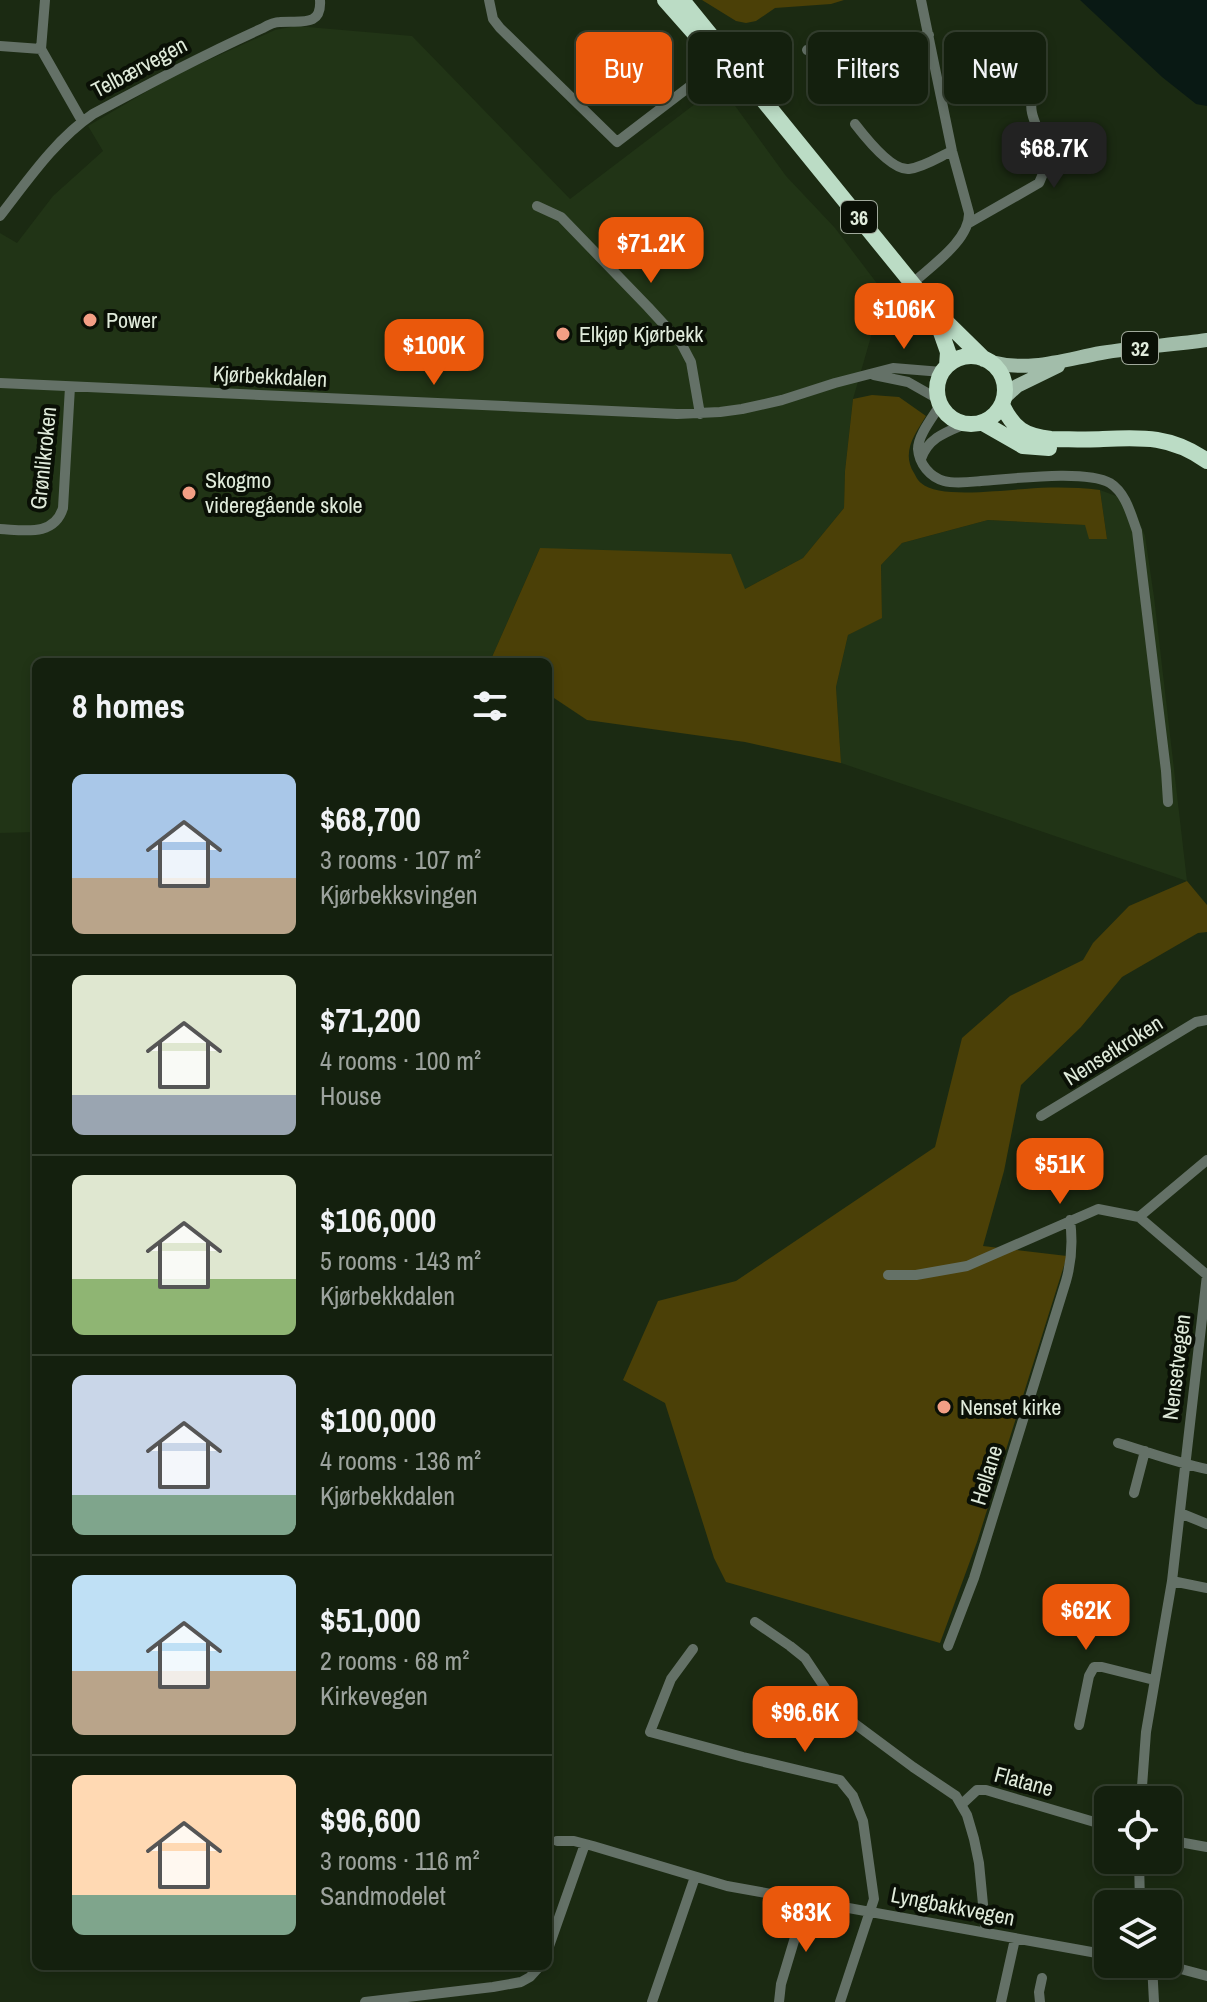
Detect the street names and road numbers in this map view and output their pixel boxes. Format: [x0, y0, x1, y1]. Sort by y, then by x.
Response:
street label: Telbærvegen [86, 29, 192, 105]
road number: 36 [841, 201, 877, 233]
road number: 32 [1122, 332, 1158, 364]
street label: Kjørbekkdalen [212, 358, 328, 394]
street label: Grønlikroken [23, 405, 63, 511]
street label: Nensetkroken [1058, 1008, 1168, 1092]
street label: Nensetvegen [1155, 1312, 1197, 1422]
street label: Hellane [963, 1441, 1009, 1509]
street label: Flatane [991, 1759, 1057, 1803]
street label: Lyngbakkvegen [888, 1879, 1018, 1933]

